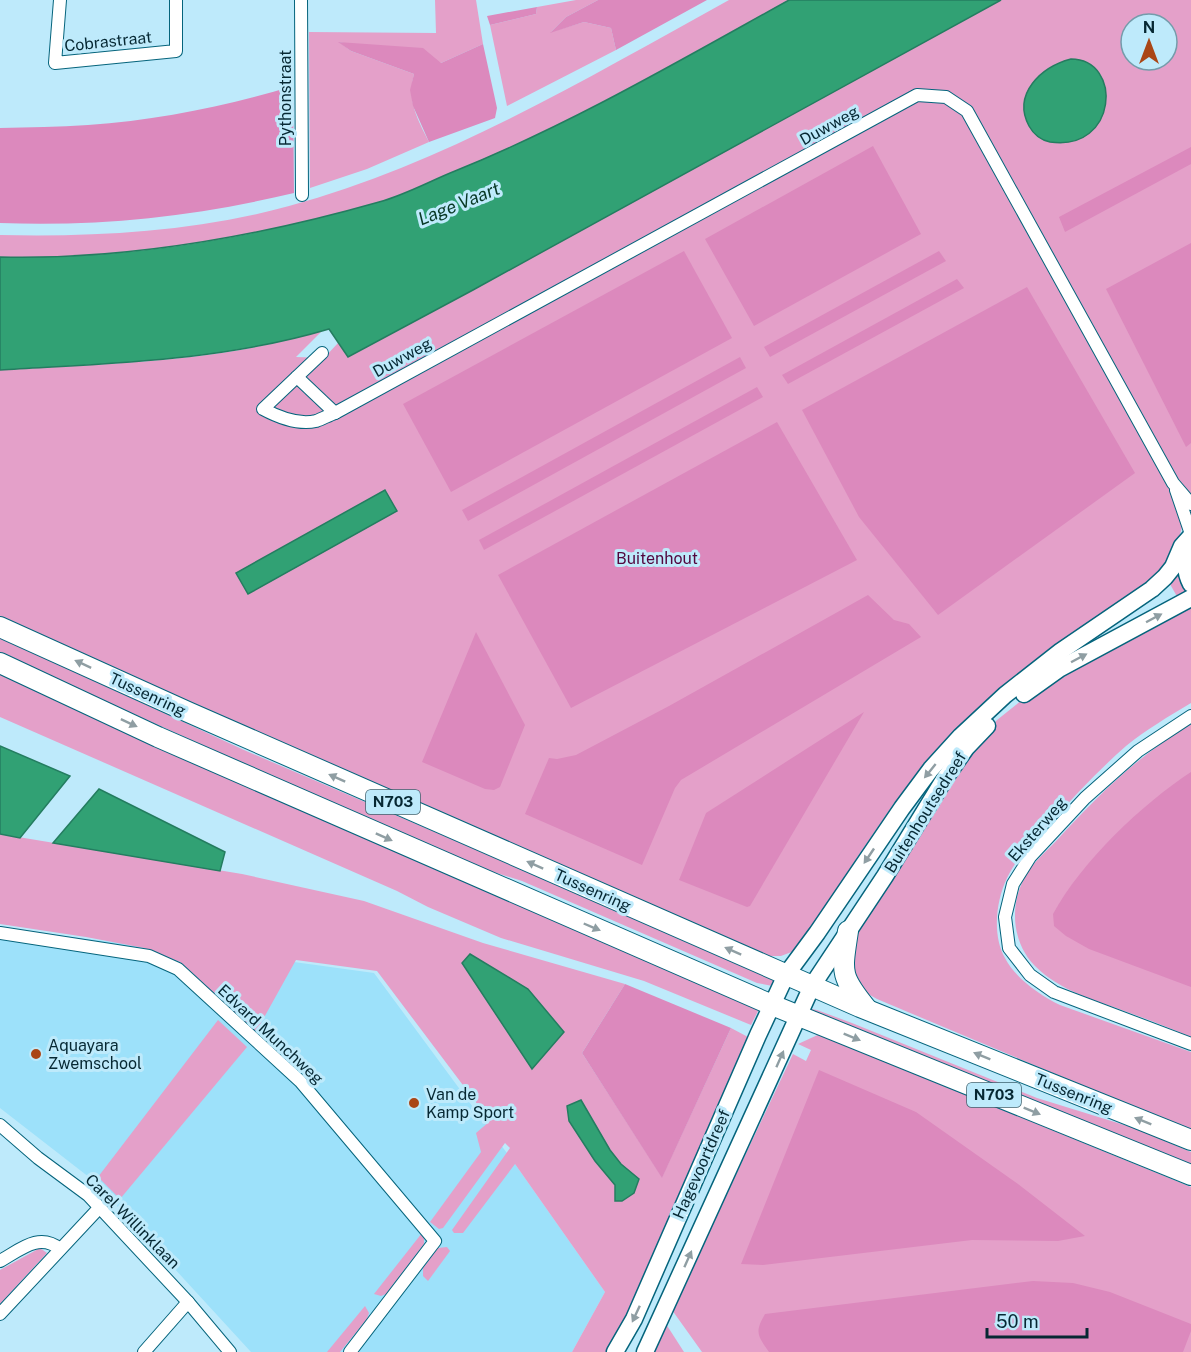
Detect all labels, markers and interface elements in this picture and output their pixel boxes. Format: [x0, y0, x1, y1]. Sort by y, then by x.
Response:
north arrow [1119, 12, 1179, 72]
text: N [1143, 18, 1155, 37]
street label: Cobrastraat [63, 27, 153, 56]
street label: Pythonstraat [276, 50, 295, 146]
street label: Duwweg [797, 102, 862, 149]
water label: Lage Vaart [415, 178, 503, 229]
street label: Duwweg [370, 334, 435, 381]
park label: Buitenhout [616, 549, 698, 568]
one-way arrow [1146, 613, 1163, 623]
one-way arrow [1070, 653, 1087, 663]
one-way arrow [73, 659, 91, 669]
street label: Tussenring [107, 669, 189, 720]
one-way arrow [121, 719, 138, 728]
street label: Buitenhoutsedreef [880, 748, 970, 876]
one-way arrow [925, 763, 937, 778]
one-way arrow [329, 773, 346, 782]
road number: N703 [366, 790, 420, 814]
street label: Eksterweg [1004, 793, 1071, 865]
one-way arrow [376, 832, 393, 841]
one-way arrow [863, 848, 875, 864]
one-way arrow [526, 859, 544, 869]
street label: Tussenring [552, 865, 634, 916]
one-way arrow [583, 923, 601, 932]
one-way arrow [724, 947, 741, 956]
street label: Edvard Munchweg [214, 981, 327, 1088]
one-way arrow [843, 1032, 861, 1042]
place label: Aquayara Zwemschool [48, 1036, 142, 1073]
marker: Aquayara Zwemschool [29, 1047, 43, 1061]
one-way arrow [775, 1050, 784, 1067]
one-way arrow [972, 1051, 990, 1061]
street label: Tussenring [1032, 1069, 1115, 1118]
road number: N703 [967, 1083, 1021, 1107]
place label: Van de Kamp Sport [426, 1085, 514, 1122]
marker: Van de Kamp Sport [407, 1096, 421, 1110]
one-way arrow [1024, 1106, 1042, 1116]
street label: Hagevoortdreef [669, 1107, 734, 1222]
one-way arrow [1133, 1116, 1151, 1126]
street label: Carel Willinklaan [81, 1170, 184, 1273]
one-way arrow [684, 1250, 694, 1268]
scale bar [987, 1301, 1088, 1339]
one-way arrow [631, 1305, 640, 1322]
text: 50 m [996, 1311, 1039, 1332]

